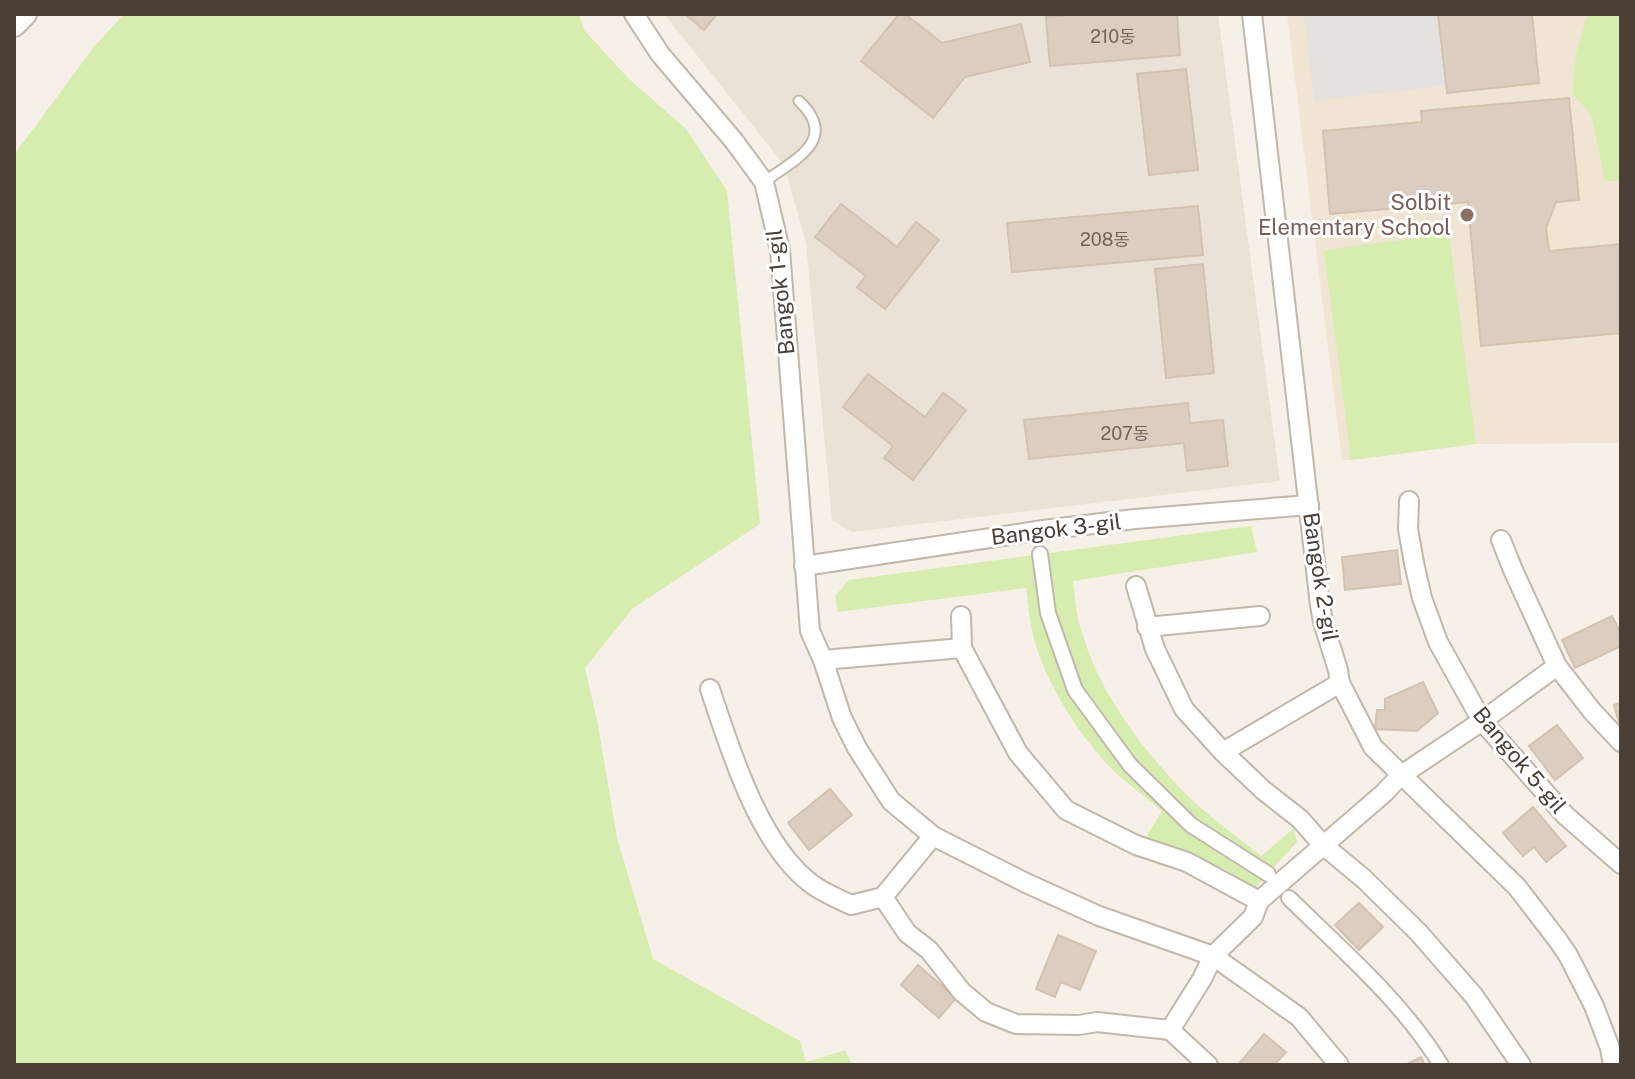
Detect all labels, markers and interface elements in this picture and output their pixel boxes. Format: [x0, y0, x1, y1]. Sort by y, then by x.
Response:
house number: 210동 [1090, 26, 1136, 47]
place label: Solbit Elementary School [1258, 189, 1451, 240]
marker: Solbit Elementary School [1458, 206, 1476, 224]
street label: Bangok 1-gil [760, 228, 800, 356]
house number: 208동 [1080, 229, 1130, 250]
house number: 207동 [1101, 423, 1149, 444]
street label: Bangok 3-gil [989, 508, 1123, 550]
street label: Bangok 2-gil [1298, 511, 1344, 643]
street label: Bangok 5-gil [1468, 701, 1572, 819]

